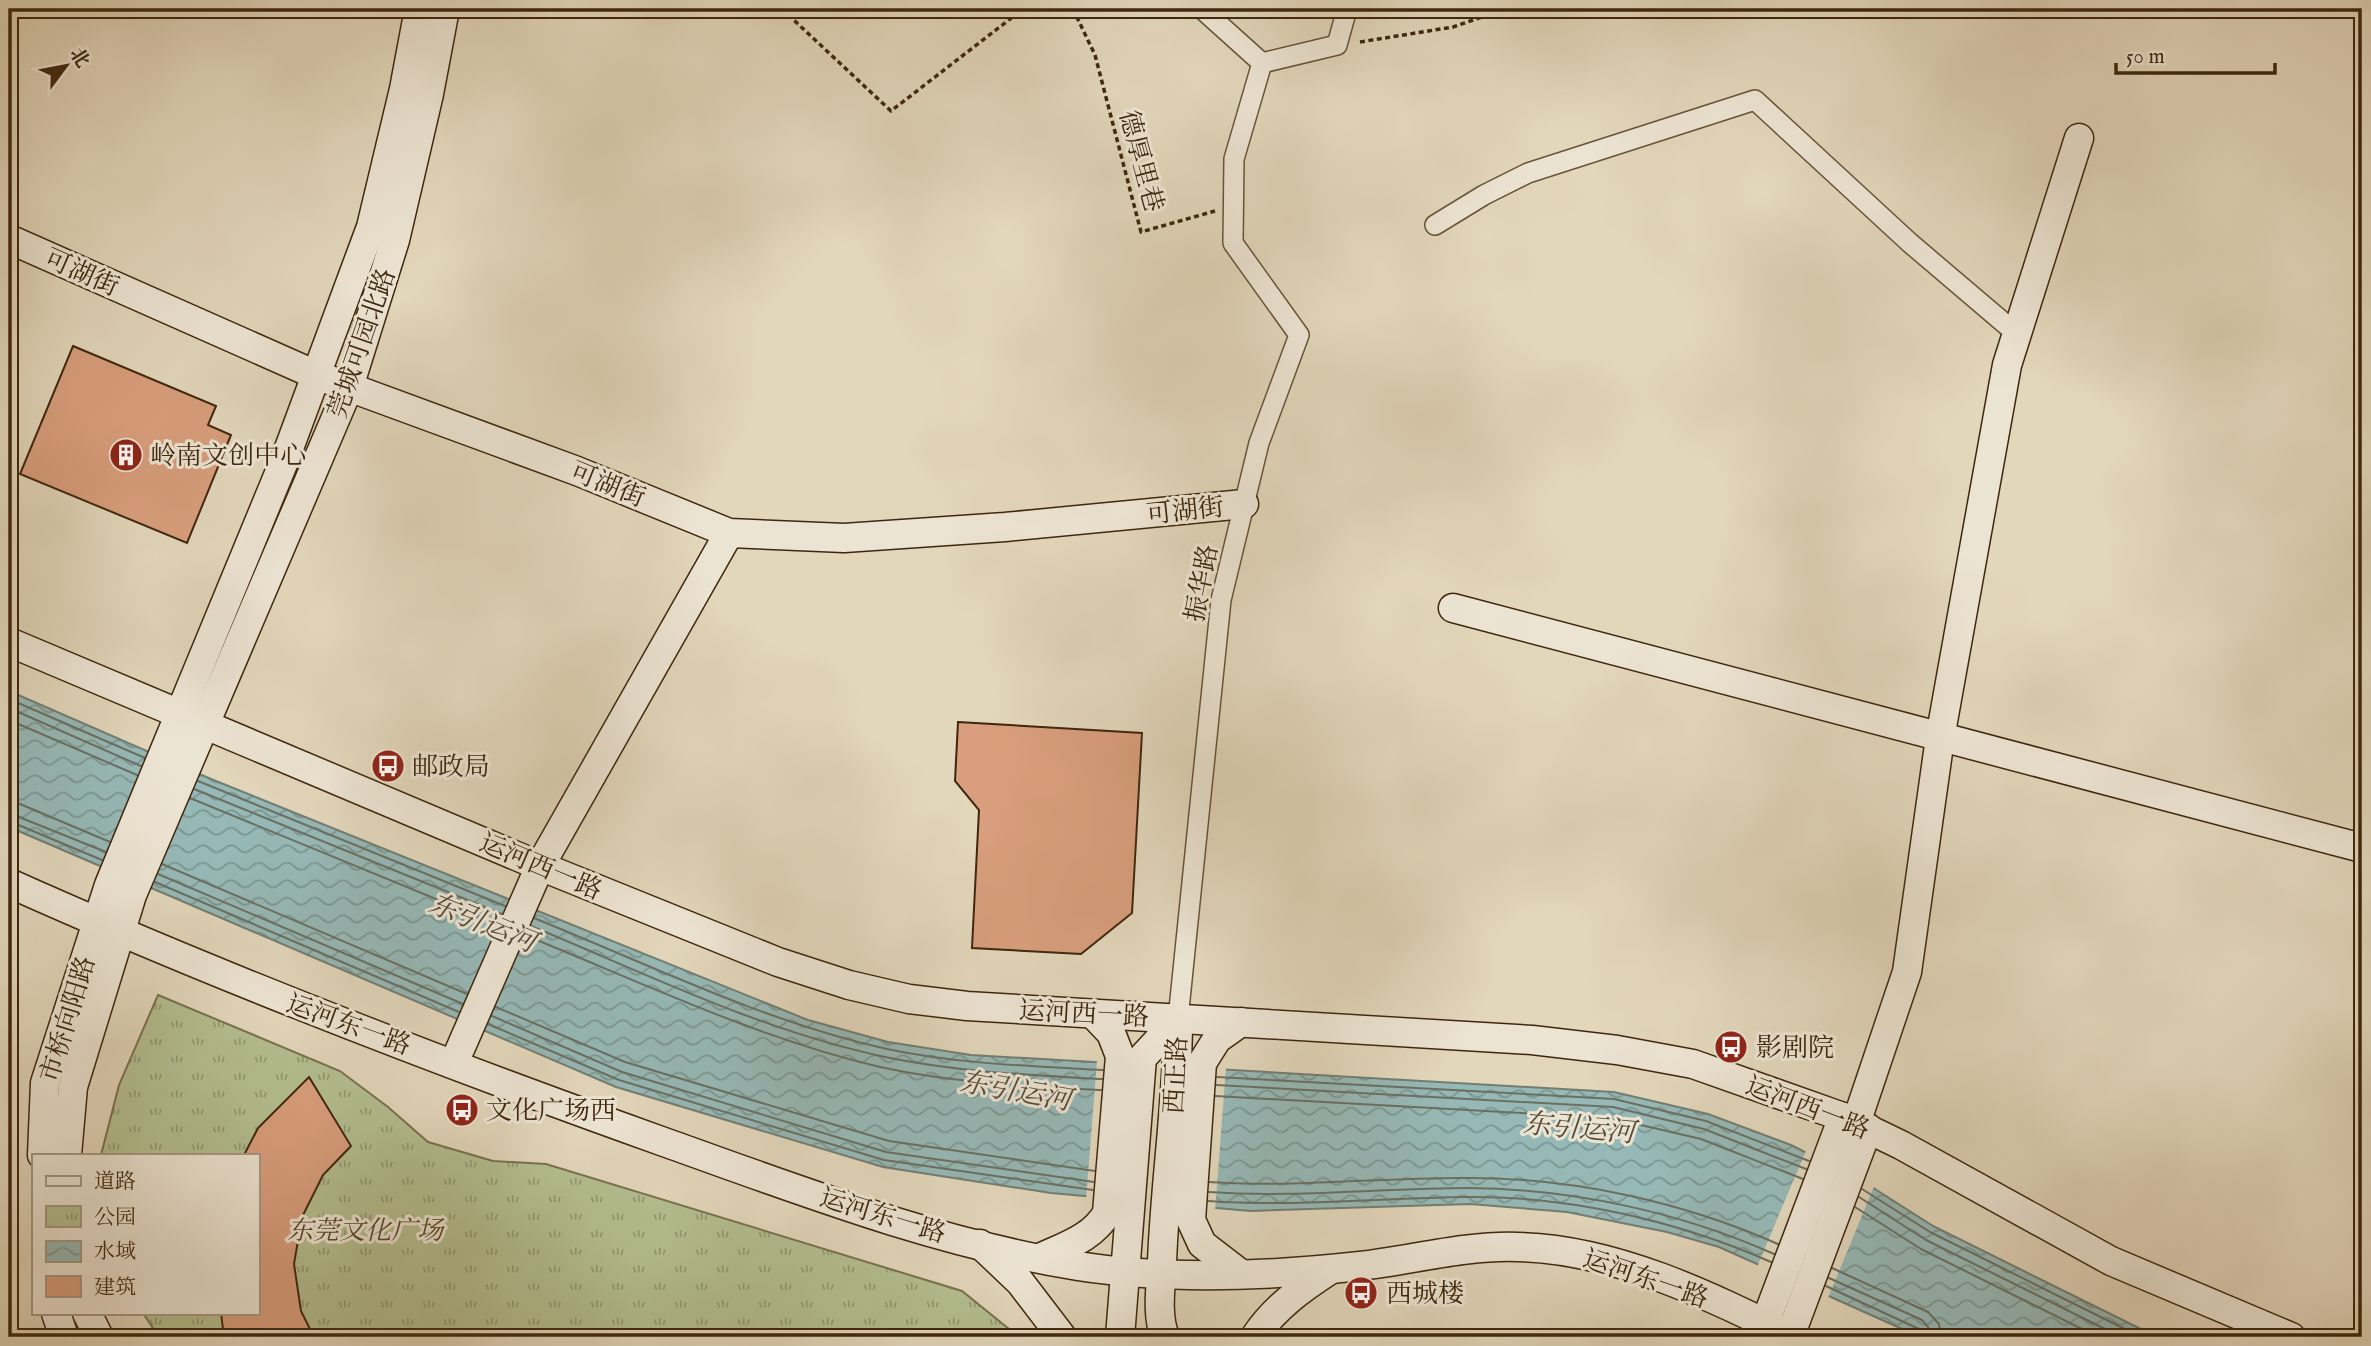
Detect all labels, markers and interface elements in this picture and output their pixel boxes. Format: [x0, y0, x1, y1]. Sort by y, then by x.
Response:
north arrow [32, 32, 102, 102]
scale bar [2116, 32, 2275, 76]
text: 北 [64, 44, 94, 72]
text: 50 m [2126, 44, 2165, 71]
street label: 德厚里巷 [1111, 107, 1170, 216]
street label: 可湖街 [39, 242, 124, 304]
street label: 莞城可园北路 [321, 264, 403, 423]
building icon: 岭南文创中心 [107, 436, 145, 474]
place label: 岭南文创中心 [150, 440, 306, 473]
street label: 可湖街 [565, 455, 650, 515]
street label: 可湖街 [1145, 491, 1226, 532]
street label: 振华路 [1179, 542, 1226, 625]
bus stop icon: 邮政局 [369, 747, 407, 785]
place label: 邮政局 [412, 751, 490, 784]
street label: 运河西一路 [474, 827, 607, 908]
water label: 东引运河 [424, 887, 545, 963]
street label: 市桥向阳路 [34, 952, 103, 1086]
street label: 运河东一路 [282, 988, 415, 1063]
street label: 运河西一路 [1018, 995, 1150, 1034]
bus stop icon: 影剧院 [1712, 1028, 1750, 1066]
place label: 影剧院 [1756, 1032, 1834, 1065]
street label: 西正路 [1158, 1035, 1195, 1115]
water label: 东引运河 [957, 1066, 1079, 1120]
street label: 运河西一路 [1741, 1070, 1874, 1147]
bus stop icon: 文化广场西 [443, 1091, 481, 1129]
place label: 文化广场西 [486, 1095, 616, 1128]
water label: 东引运河 [1521, 1107, 1641, 1152]
legend [32, 1154, 259, 1314]
text: 道路 [94, 1169, 136, 1196]
street label: 运河东一路 [816, 1182, 950, 1251]
text: 公园 [94, 1205, 136, 1232]
park label: 东莞文化广场 [287, 1215, 445, 1248]
text: 水域 [94, 1239, 136, 1266]
street label: 运河东一路 [1579, 1243, 1712, 1316]
bus stop icon: 西城楼 [1342, 1274, 1380, 1312]
text: 建筑 [94, 1275, 136, 1302]
place label: 西城楼 [1386, 1278, 1464, 1311]

